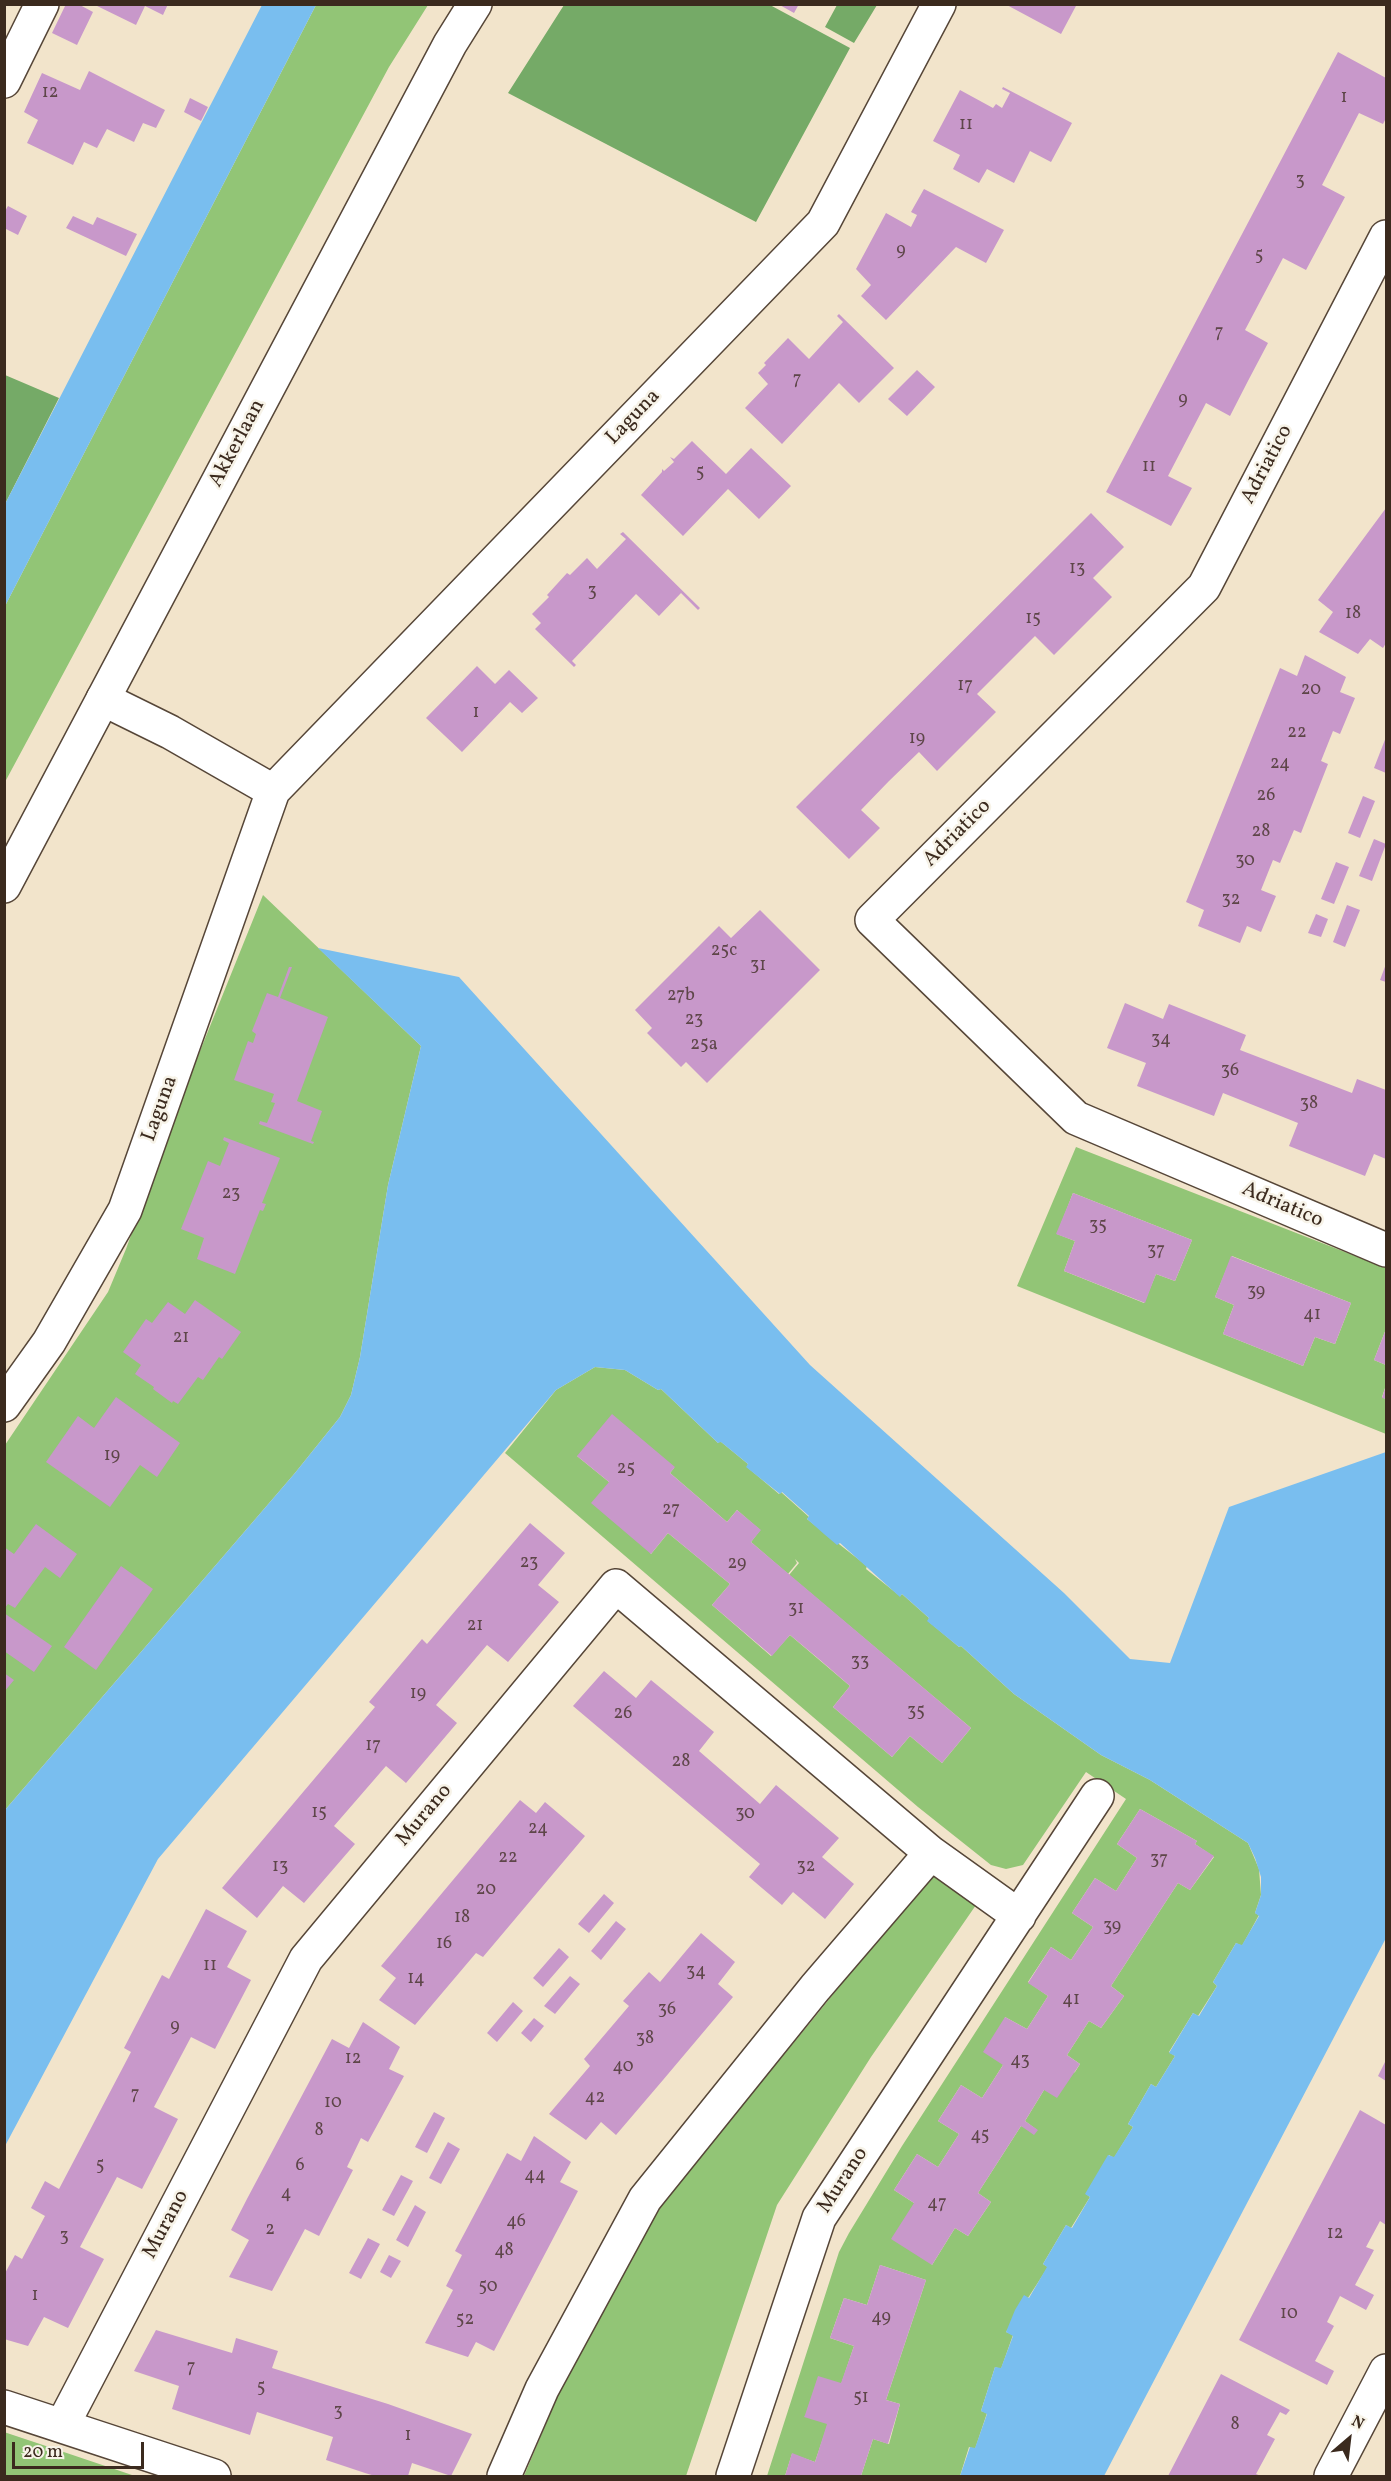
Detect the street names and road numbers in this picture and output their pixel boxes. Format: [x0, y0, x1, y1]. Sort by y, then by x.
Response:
street label: Laguna [601, 385, 667, 451]
street label: Akkerlaan [204, 396, 272, 492]
street label: Adriatico [1237, 421, 1299, 509]
street label: Adriatico [919, 795, 997, 873]
street label: Laguna [138, 1073, 184, 1145]
street label: Adriatico [1238, 1178, 1326, 1234]
street label: Murano [392, 1780, 458, 1852]
street label: Murano [813, 2143, 875, 2219]
street label: Murano [139, 2186, 195, 2264]

